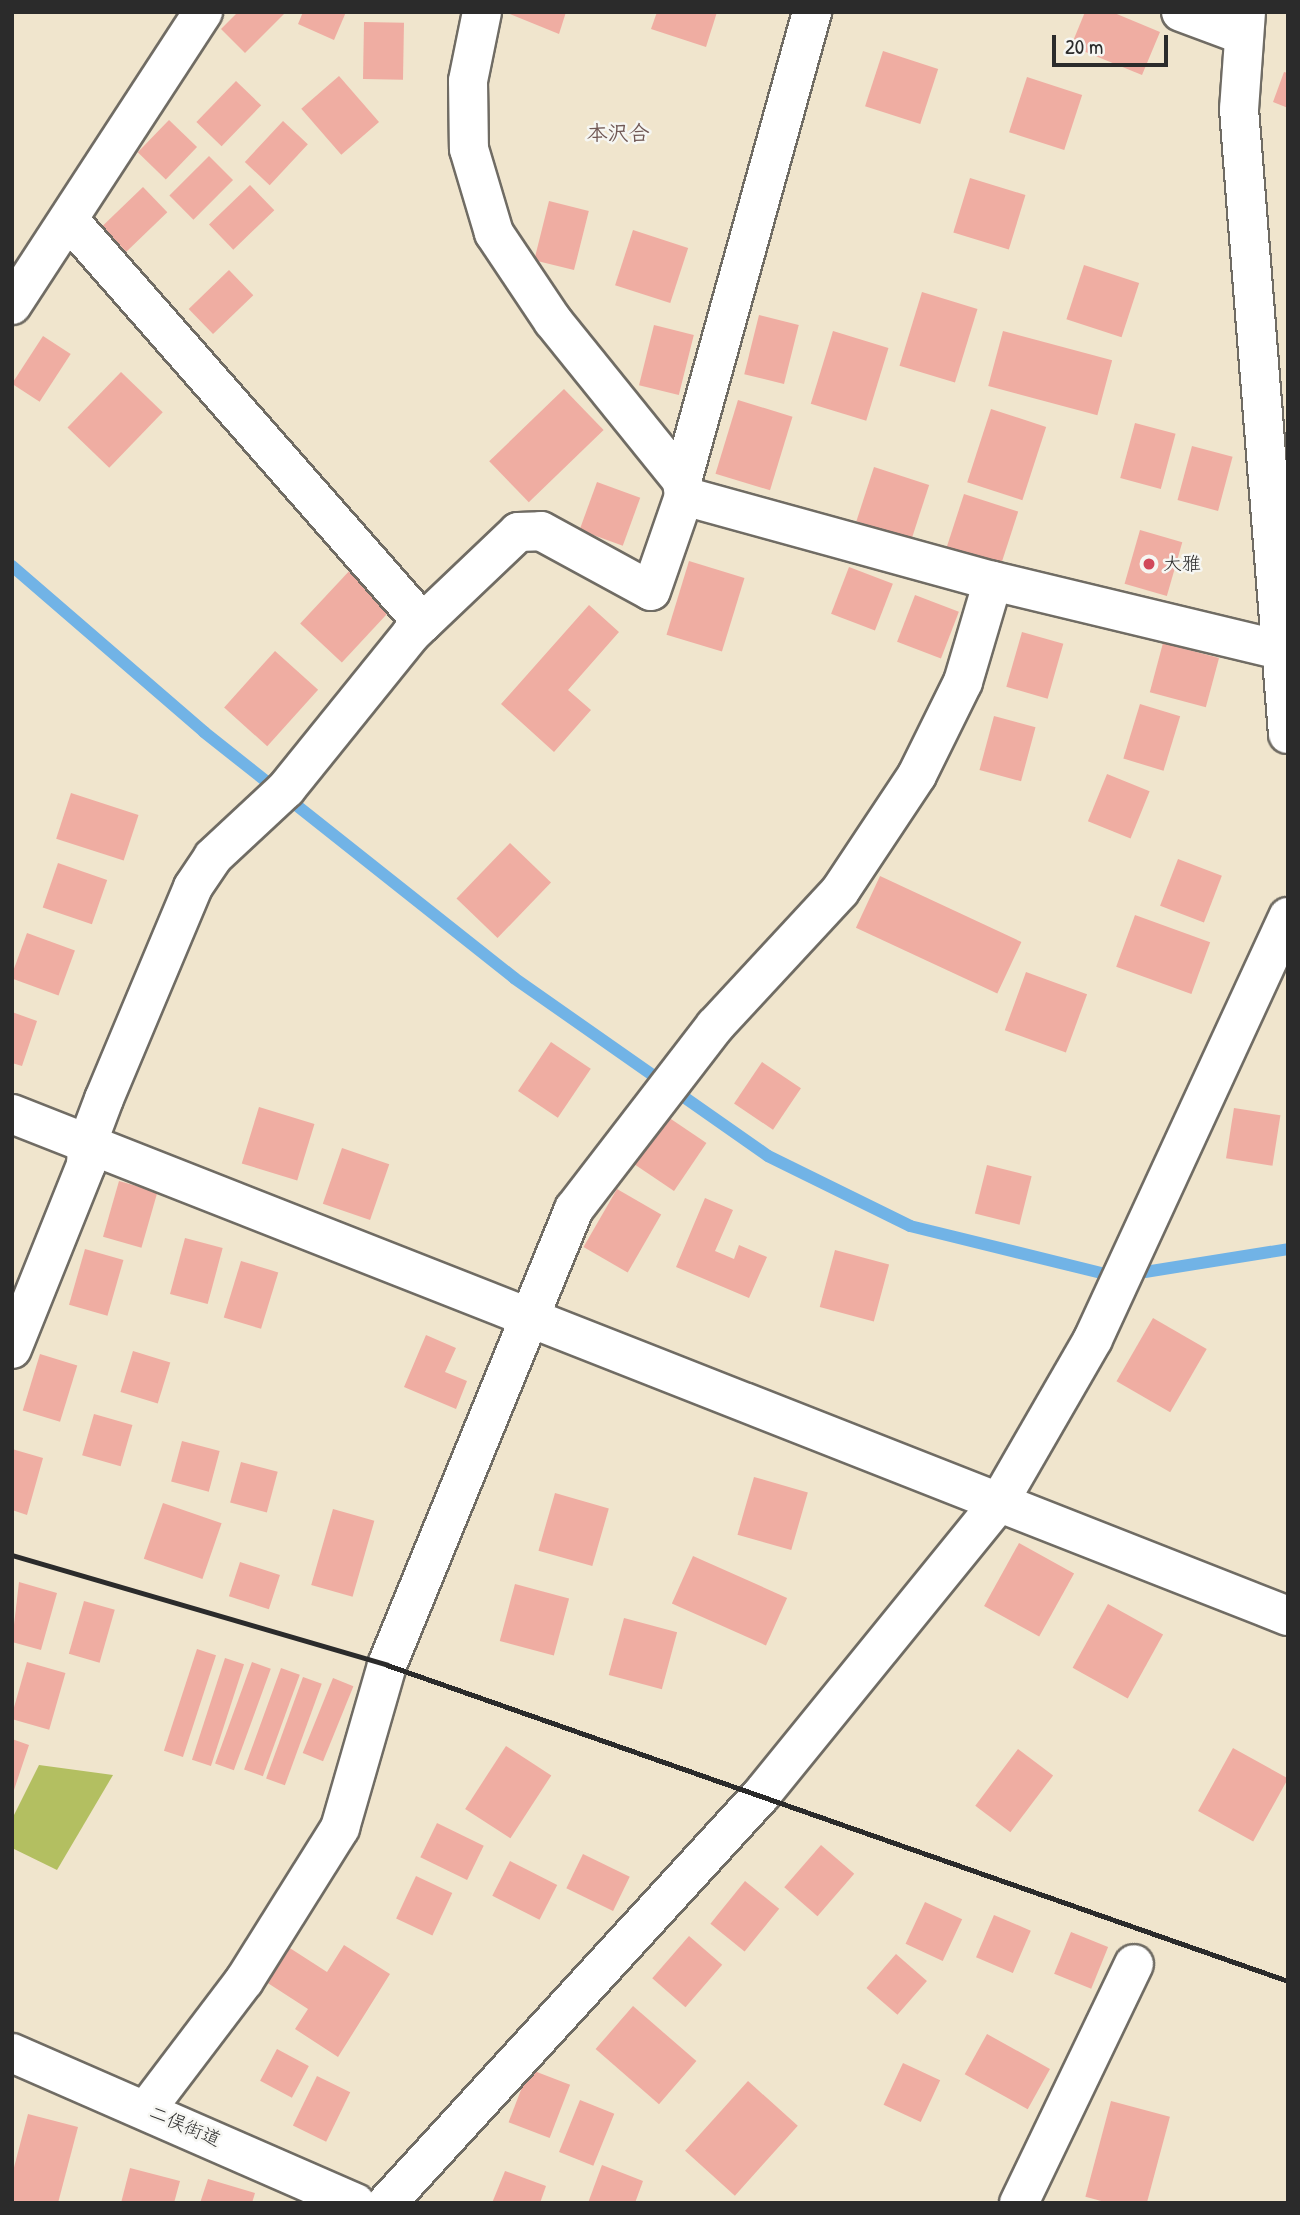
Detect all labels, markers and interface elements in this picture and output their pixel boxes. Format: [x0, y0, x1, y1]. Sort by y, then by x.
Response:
scale bar [1055, 21, 1170, 65]
text: 20 m [1065, 32, 1103, 61]
district label: 本沢合 [587, 120, 649, 146]
place label: 大雅 [1163, 553, 1201, 575]
marker: 大雅 [1141, 556, 1157, 572]
street label: 二俣街道 [146, 2101, 224, 2151]

